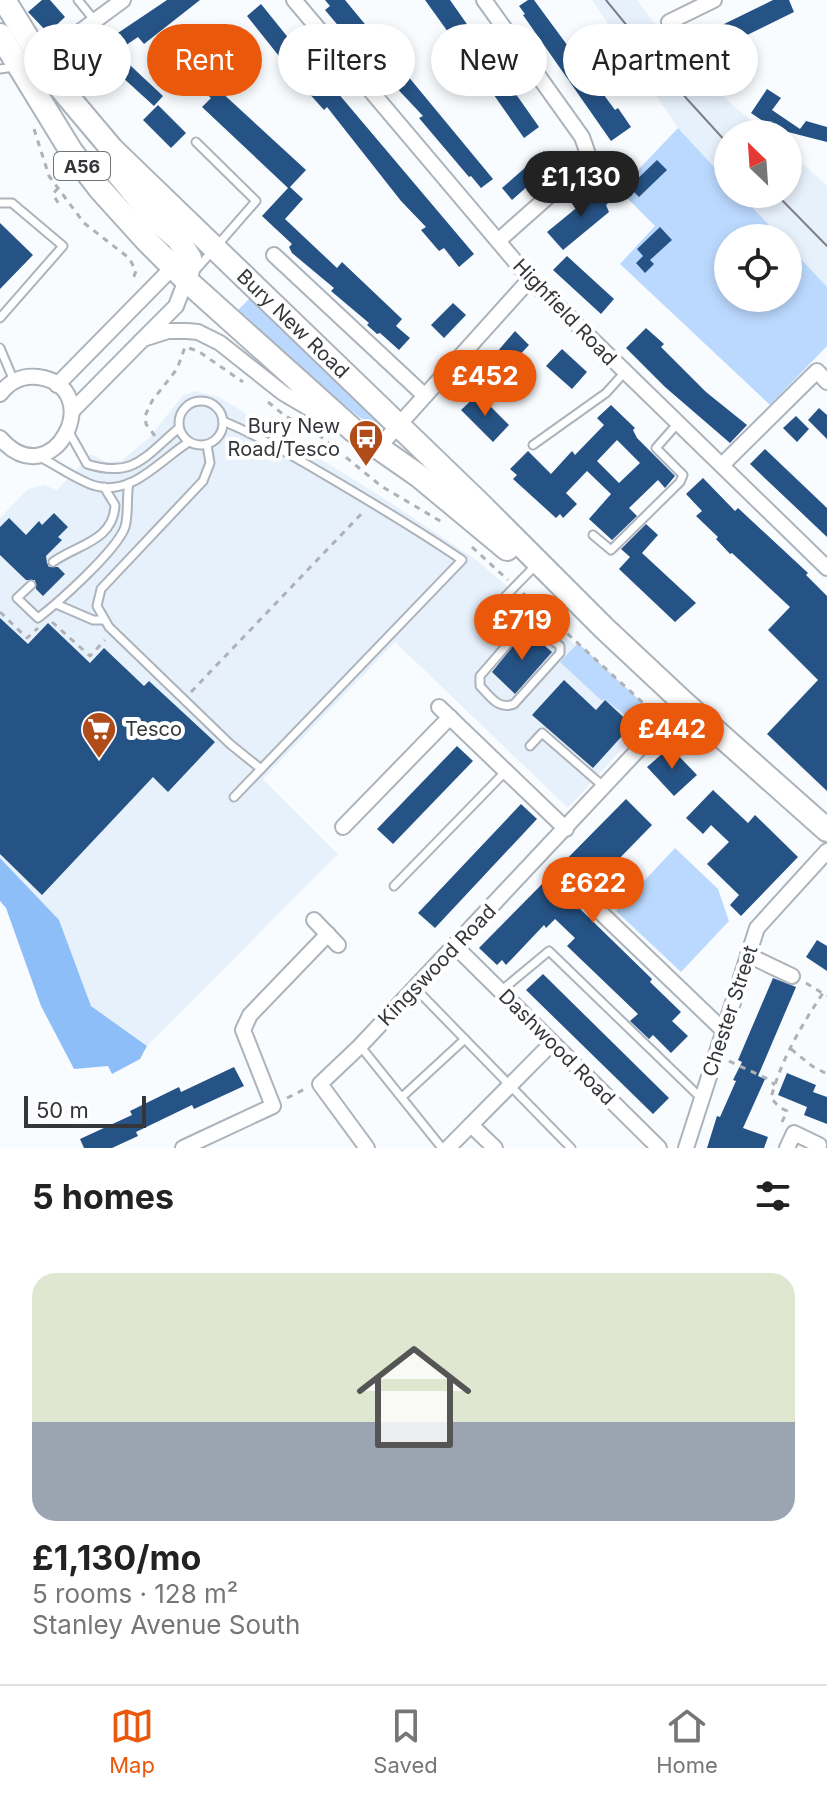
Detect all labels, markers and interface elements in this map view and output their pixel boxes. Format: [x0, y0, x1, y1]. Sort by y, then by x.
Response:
chip: Buy [24, 24, 131, 96]
chip: Rent [147, 24, 262, 96]
chip: Filters [278, 24, 415, 96]
chip: New [431, 24, 547, 96]
chip: Apartment [563, 24, 758, 96]
north arrow [714, 120, 802, 208]
map controls [714, 120, 802, 312]
pin: £1,130 [516, 151, 646, 219]
road number: A56 [54, 152, 110, 180]
text: £1,130 [541, 161, 621, 192]
button: locate [714, 224, 802, 312]
street label: Highfield Road [508, 254, 622, 370]
street label: Bury New Road [232, 264, 354, 383]
pin: £452 [438, 350, 532, 418]
text: £452 [451, 360, 519, 391]
place label: Bury New Road/Tesco [228, 414, 340, 461]
bus stop icon: Bury New Road/Tesco [347, 418, 385, 468]
pin: £719 [475, 594, 569, 662]
text: £719 [492, 604, 552, 635]
pin: £442 [625, 703, 719, 771]
supermarket icon: Tesco [80, 710, 118, 760]
text: £442 [638, 713, 706, 744]
place label: Tesco [125, 717, 182, 741]
pin: £622 [546, 857, 640, 925]
text: £622 [560, 867, 626, 898]
street label: Kingswood Road [373, 899, 501, 1031]
street label: Chester Street [698, 942, 763, 1079]
street label: Dashwood Road [494, 984, 620, 1110]
scale bar [24, 1092, 146, 1128]
text: 50 m [36, 1097, 89, 1123]
icon: filters [751, 1174, 795, 1218]
text: 5 homes [32, 1176, 174, 1217]
icon: home [342, 1325, 486, 1469]
text: £1,130/mo [32, 1537, 201, 1578]
text: 5 rooms · 128 m² [32, 1578, 238, 1609]
text: Stanley Avenue South [32, 1609, 300, 1640]
tab: Map [109, 1704, 155, 1778]
tab: Saved [373, 1704, 438, 1778]
tab: Home [656, 1704, 718, 1778]

